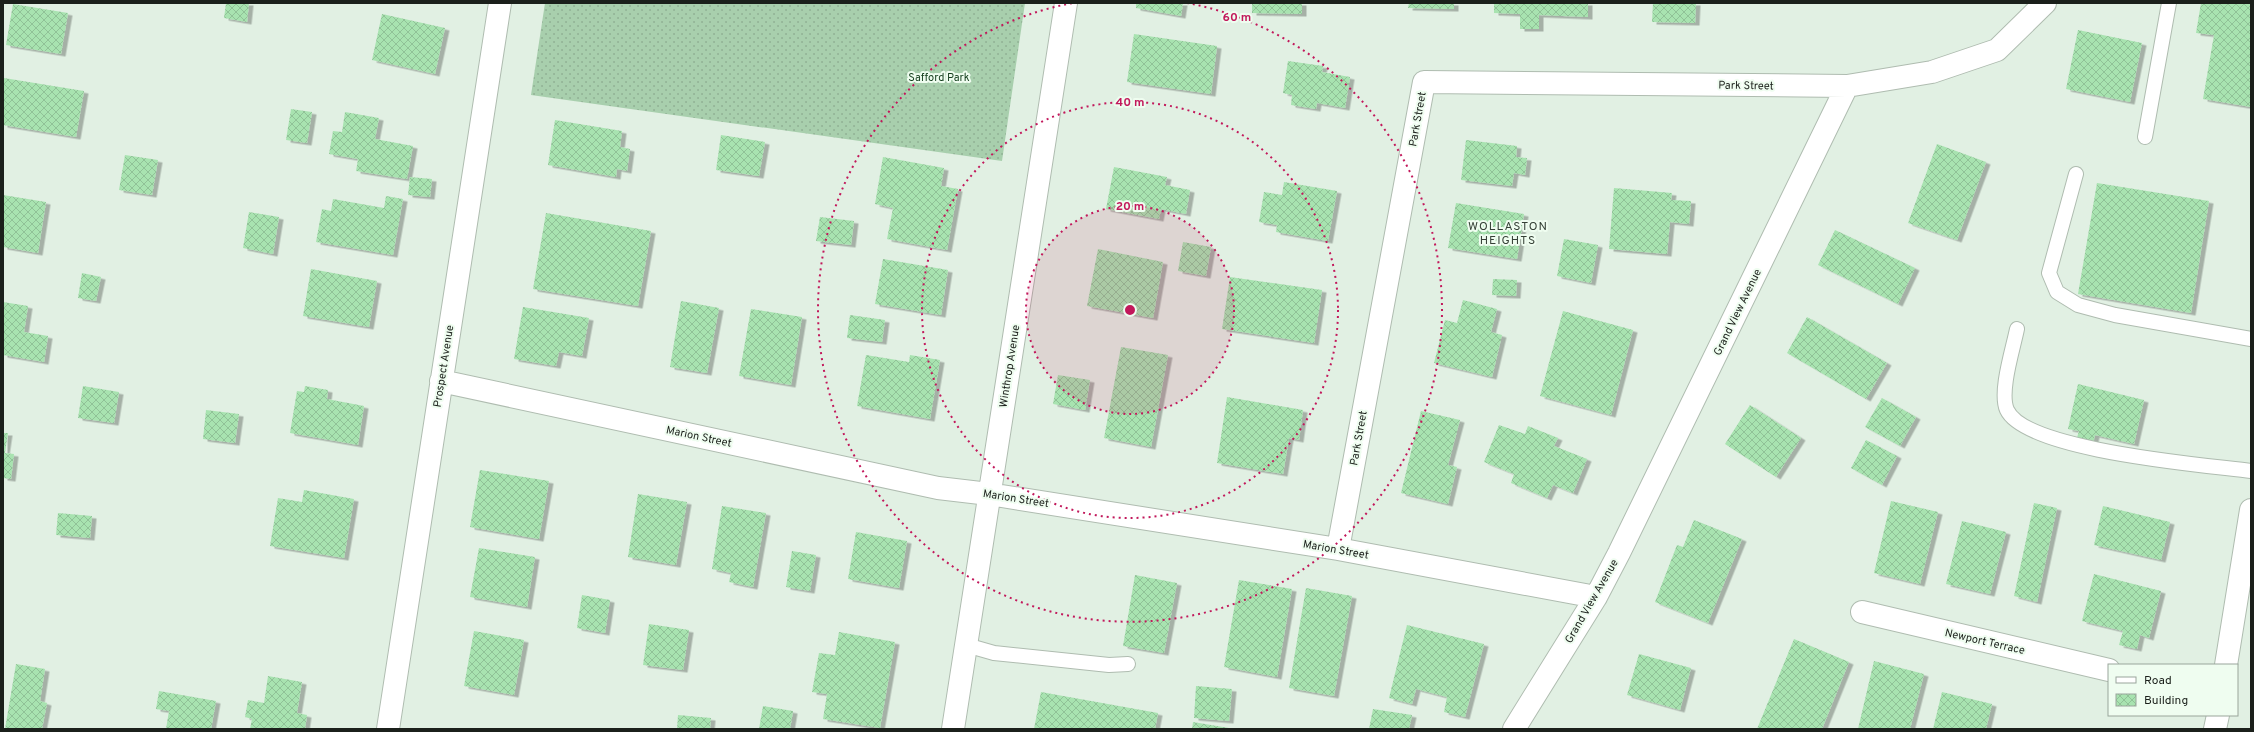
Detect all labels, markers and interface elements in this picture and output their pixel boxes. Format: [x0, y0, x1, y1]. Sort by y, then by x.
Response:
text: 60 m [1223, 10, 1251, 26]
park label: Safford Park [908, 71, 970, 85]
street label: Park Street [1718, 79, 1774, 93]
street label: Park Street [1406, 91, 1430, 148]
text: 40 m [1115, 95, 1145, 111]
text: 20 m [1116, 199, 1144, 215]
district label: WOLLASTON HEIGHTS [1468, 219, 1548, 249]
street label: Grand View Avenue [1711, 267, 1765, 358]
centre of rings [1123, 303, 1137, 317]
street label: Prospect Avenue [431, 324, 457, 408]
street label: Winthrop Avenue [997, 324, 1023, 409]
street label: Park Street [1347, 410, 1371, 467]
street label: Marion Street [665, 423, 733, 451]
street label: Marion Street [982, 487, 1050, 511]
street label: Marion Street [1302, 537, 1370, 563]
street label: Grand View Avenue [1562, 557, 1622, 646]
street label: Newport Terrace [1943, 626, 2026, 658]
legend [2108, 664, 2238, 716]
text: Road [2144, 673, 2172, 689]
text: Building [2144, 693, 2188, 709]

